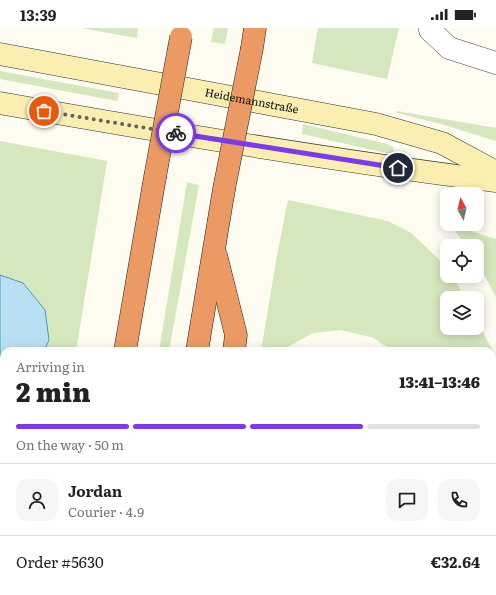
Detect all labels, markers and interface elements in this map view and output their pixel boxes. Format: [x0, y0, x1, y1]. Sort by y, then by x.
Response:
text: 13:39 [20, 3, 56, 26]
street label: Heidemannstraße [204, 83, 300, 116]
pin [27, 94, 61, 128]
icon: bag [33, 100, 55, 122]
courier [156, 113, 196, 153]
icon: bike [165, 122, 187, 144]
pin [381, 151, 415, 185]
icon: home [387, 157, 409, 179]
north arrow [440, 187, 484, 231]
map controls [440, 187, 484, 335]
button: locate [440, 239, 484, 283]
button: layers [440, 291, 484, 335]
text: Arriving in [16, 357, 85, 376]
text: 13:41–13:46 [399, 370, 480, 393]
text: 2 min [16, 371, 91, 410]
text: On the way · 50 m [16, 435, 124, 454]
button: person [16, 479, 58, 521]
text: Jordan [68, 479, 122, 502]
button: chat [386, 479, 428, 521]
button: phone [438, 479, 480, 521]
text: Courier · 4.9 [68, 502, 144, 521]
text: Order #5630 [16, 550, 104, 573]
text: €32.64 [431, 550, 480, 573]

